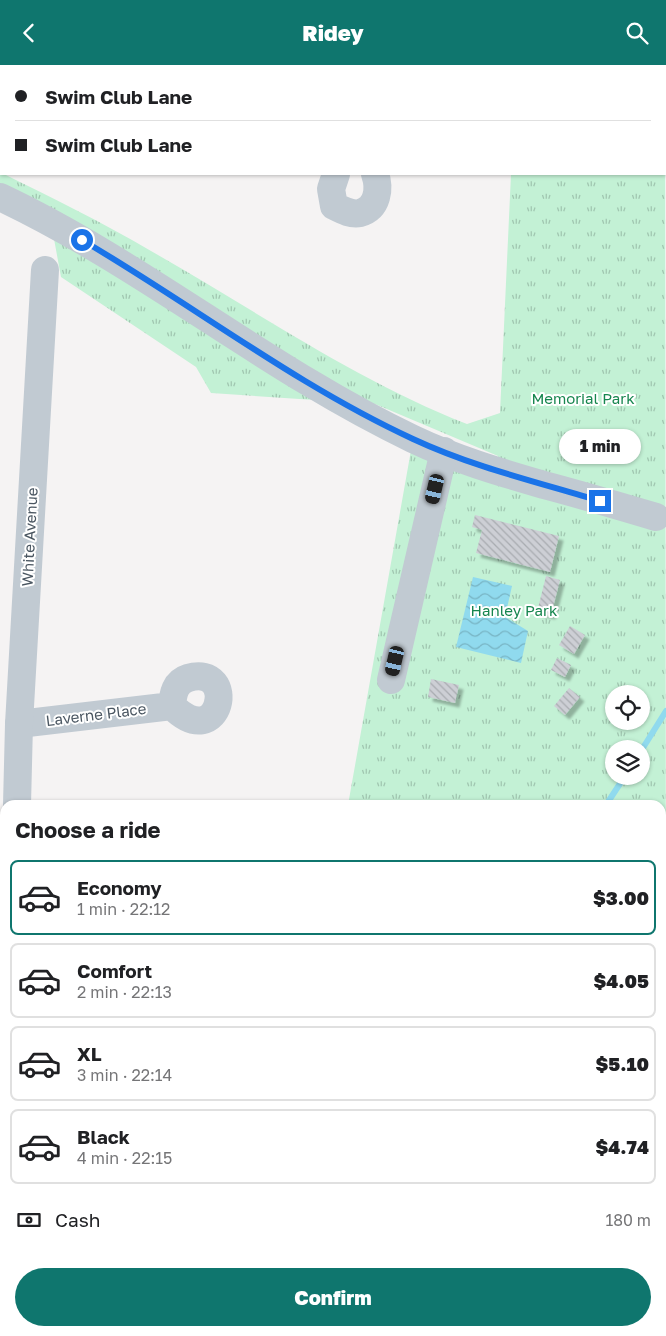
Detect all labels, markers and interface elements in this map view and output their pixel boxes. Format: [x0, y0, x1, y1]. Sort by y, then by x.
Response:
icon: back [15, 19, 43, 47]
text: Ridey [302, 19, 364, 46]
icon: search [623, 19, 651, 47]
text: Swim Club Lane [45, 85, 192, 108]
text: Swim Club Lane [45, 133, 192, 156]
route start [71, 229, 93, 251]
park label: Memorial Park [531, 389, 635, 407]
callout: 1 min [559, 429, 641, 463]
text: 1 min [580, 436, 620, 456]
car [424, 473, 445, 505]
street label: White Avenue [17, 487, 41, 587]
route end [589, 490, 611, 512]
park label: Hanley Park [471, 601, 558, 619]
car [384, 645, 405, 677]
map controls [605, 685, 650, 785]
button: locate [605, 685, 650, 730]
street label: Laverne Place [45, 699, 147, 729]
button: layers [605, 740, 650, 785]
text: Choose a ride [15, 816, 161, 843]
icon: car [17, 875, 62, 920]
text: Economy [77, 876, 162, 899]
text: $3.00 [593, 886, 649, 909]
text: 1 min · 22:12 [77, 899, 170, 919]
icon: car [17, 958, 62, 1003]
text: Comfort [77, 959, 152, 982]
text: $4.05 [593, 969, 649, 992]
text: 2 min · 22:13 [77, 982, 172, 1002]
icon: car [17, 1041, 62, 1086]
text: XL [77, 1042, 102, 1065]
text: $5.10 [595, 1052, 649, 1075]
text: 3 min · 22:14 [77, 1065, 172, 1085]
icon: car [17, 1124, 62, 1169]
text: Black [77, 1125, 130, 1148]
text: $4.74 [595, 1135, 649, 1158]
text: 4 min · 22:15 [77, 1148, 172, 1168]
icon: cash [15, 1206, 43, 1234]
text: Cash [55, 1208, 100, 1231]
text: 180 m [605, 1210, 651, 1230]
button: Confirm [15, 1268, 651, 1326]

